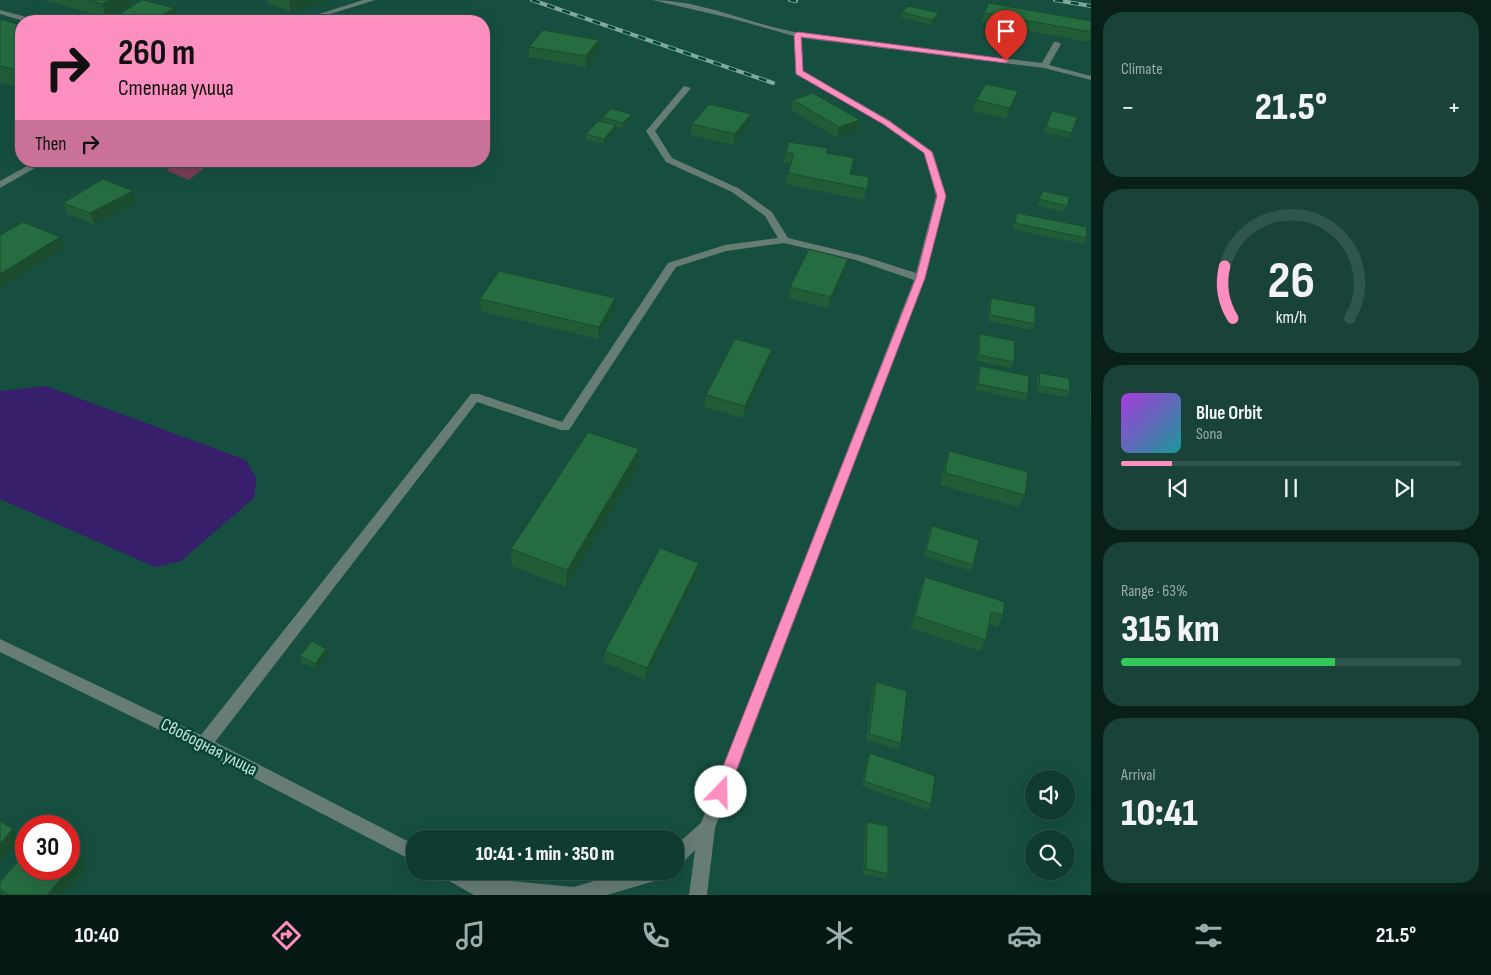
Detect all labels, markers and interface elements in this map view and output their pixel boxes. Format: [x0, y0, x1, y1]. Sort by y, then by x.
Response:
pin [985, 10, 1027, 61]
icon: arrive [992, 17, 1020, 45]
text: 260 m [118, 32, 195, 75]
icon: right [35, 35, 100, 100]
text: Climate [1121, 60, 1163, 79]
text: Степная улица [118, 75, 234, 102]
text: 21.5° [1255, 85, 1327, 130]
text: − [1121, 91, 1135, 124]
text: + [1447, 91, 1461, 124]
icon: right [76, 130, 104, 158]
text: Then [35, 133, 66, 156]
text: 26 [1267, 250, 1315, 313]
text: km/h [1276, 307, 1306, 328]
text: Blue Orbit [1196, 402, 1262, 425]
text: Sona [1196, 425, 1223, 444]
icon: previous [1164, 474, 1192, 502]
icon: pause [1277, 474, 1305, 502]
icon: next [1390, 474, 1418, 502]
text: Range · 63% [1121, 582, 1188, 601]
text: 315 km [1121, 607, 1220, 652]
street label: Свободная улица [157, 714, 261, 780]
position arrow [694, 765, 746, 817]
text: Arrival [1121, 766, 1155, 785]
map controls [1025, 770, 1075, 880]
button: sound [1025, 770, 1075, 820]
text: 10:41 [1121, 791, 1198, 836]
speed limit sign: 30 [15, 815, 80, 880]
button: search [1025, 830, 1075, 880]
text: 10:41 · 1 min · 350 m [476, 843, 614, 866]
icon: directions [269, 918, 304, 953]
icon: music [453, 918, 488, 953]
icon: phone [638, 918, 673, 953]
icon: climate [822, 918, 857, 953]
icon: car [1007, 918, 1042, 953]
icon: filters [1191, 918, 1226, 953]
text: 10:40 [75, 922, 119, 949]
text: 21.5° [1376, 922, 1416, 949]

